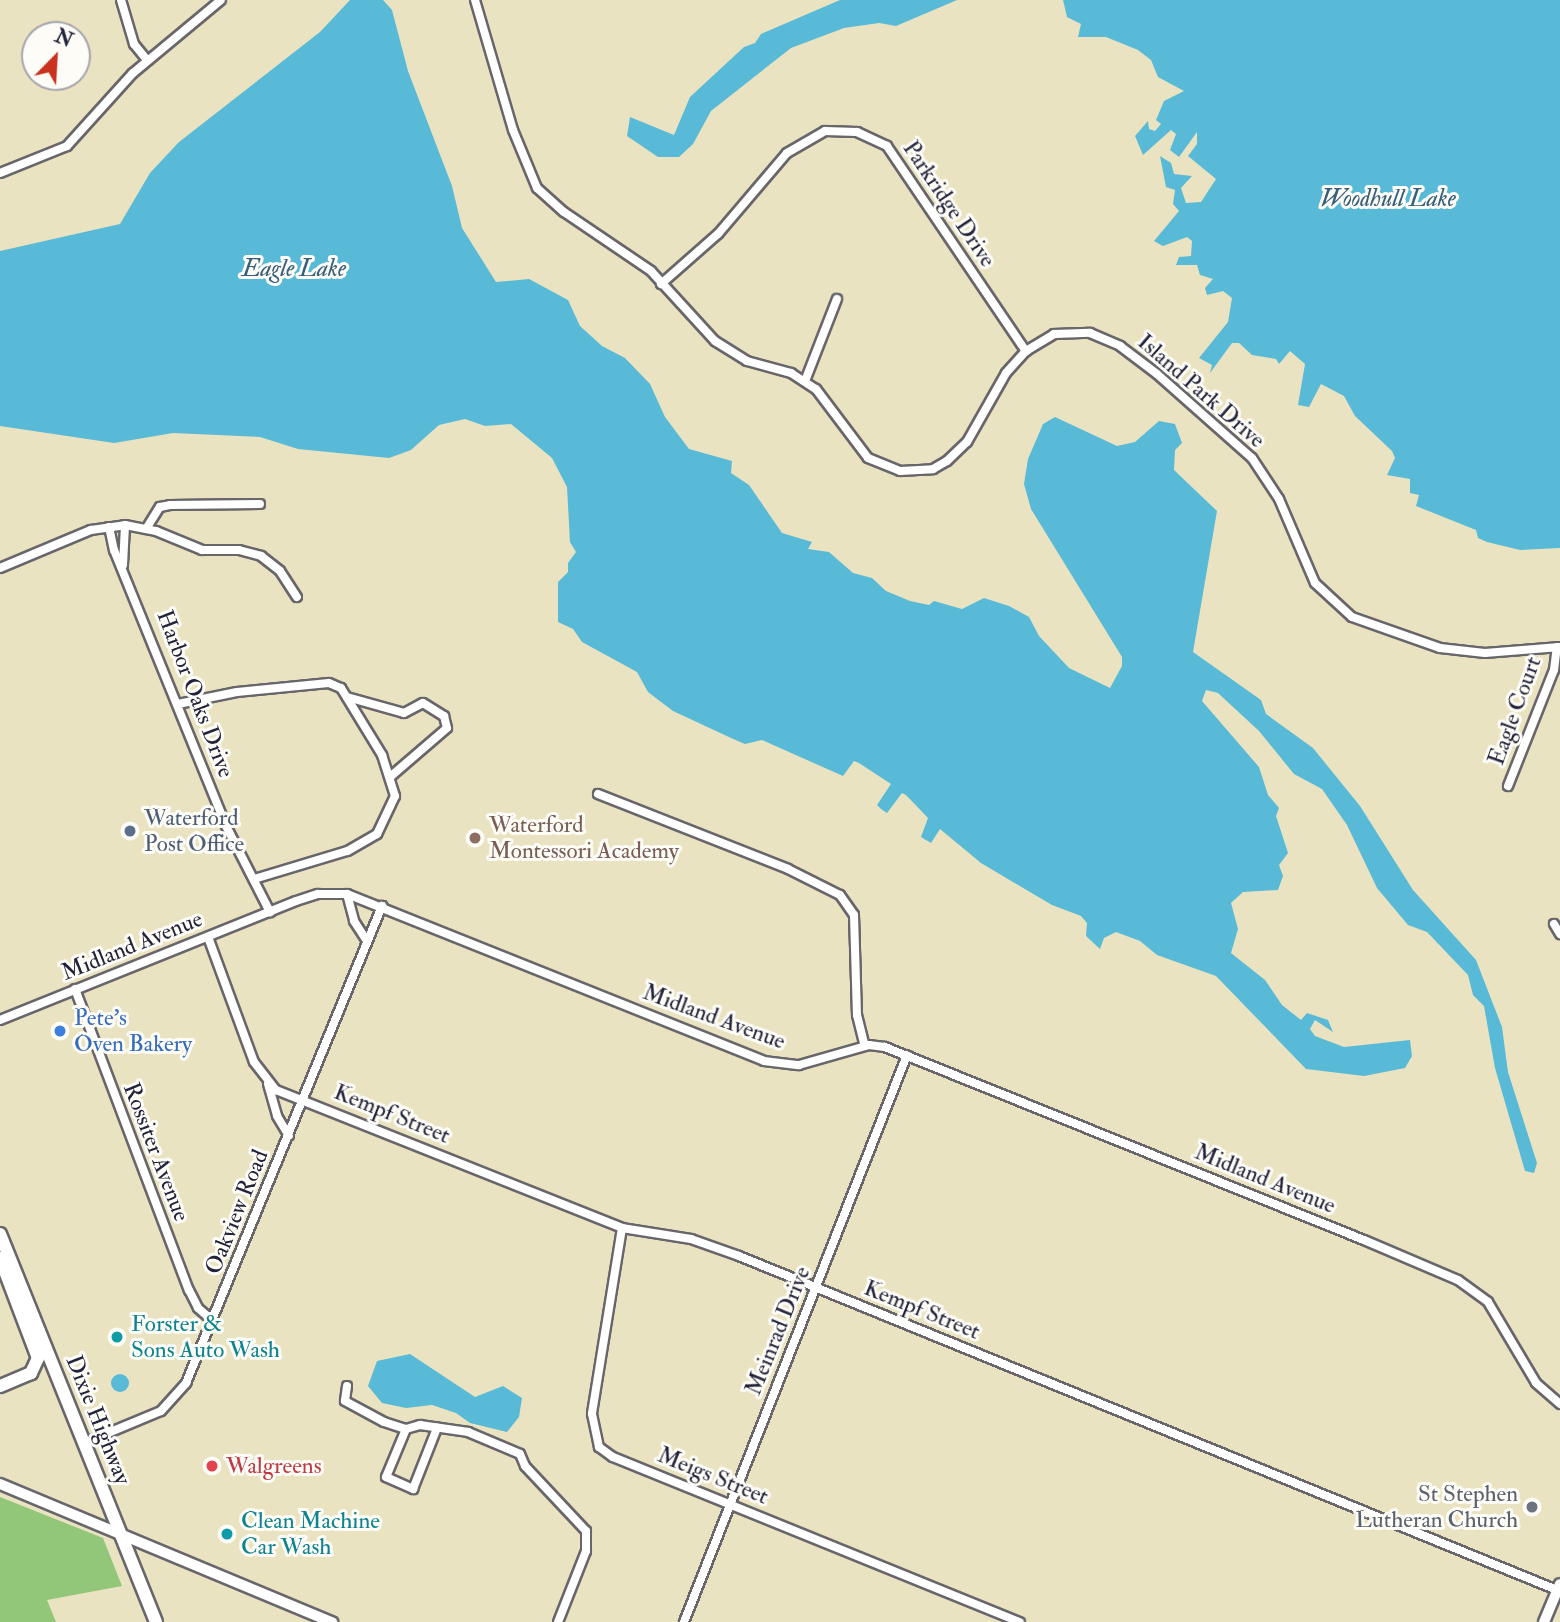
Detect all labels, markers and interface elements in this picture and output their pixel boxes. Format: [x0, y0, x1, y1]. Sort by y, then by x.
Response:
north arrow [21, 21, 91, 91]
text: N [51, 24, 76, 53]
street label: Parkridge Drive [897, 136, 1001, 272]
water label: Woodhull Lake [1320, 185, 1456, 213]
water label: Eagle Lake [242, 255, 346, 283]
street label: Island Park Drive [1132, 328, 1270, 454]
street label: Harbor Oaks Drive [150, 606, 240, 782]
street label: Eagle Court [1483, 653, 1547, 769]
place label: Waterford Post Office [144, 804, 244, 858]
place label: Waterford Montessori Academy [489, 811, 679, 865]
marker: Waterford Post Office [122, 823, 138, 839]
marker: Waterford Montessori Academy [467, 830, 483, 846]
street label: Midland Avenue [58, 905, 206, 987]
street label: Midland Avenue [639, 978, 789, 1056]
place label: Pete's Oven Bakery [74, 1004, 192, 1058]
marker: Pete's Oven Bakery [52, 1023, 68, 1039]
street label: Kempf Street [330, 1078, 454, 1150]
street label: Rossiter Avenue [117, 1079, 195, 1225]
street label: Midland Avenue [1191, 1138, 1339, 1220]
street label: Oakview Road [200, 1146, 274, 1278]
street label: Meinrad Drive [740, 1263, 816, 1399]
street label: Kempf Street [860, 1274, 984, 1346]
place label: Forster & Sons Auto Wash [131, 1310, 280, 1364]
marker: Forster & Sons Auto Wash [109, 1329, 125, 1345]
street label: Dixie Highway [60, 1351, 136, 1489]
street label: Meigs Street [654, 1441, 772, 1511]
place label: Walgreens [226, 1452, 322, 1480]
marker: Walgreens [204, 1458, 220, 1474]
place label: St Stephen Lutheran Church [1355, 1480, 1518, 1534]
marker: St Stephen Lutheran Church [1524, 1499, 1540, 1515]
place label: Clean Machine Car Wash [241, 1507, 380, 1561]
marker: Clean Machine Car Wash [219, 1526, 235, 1542]

